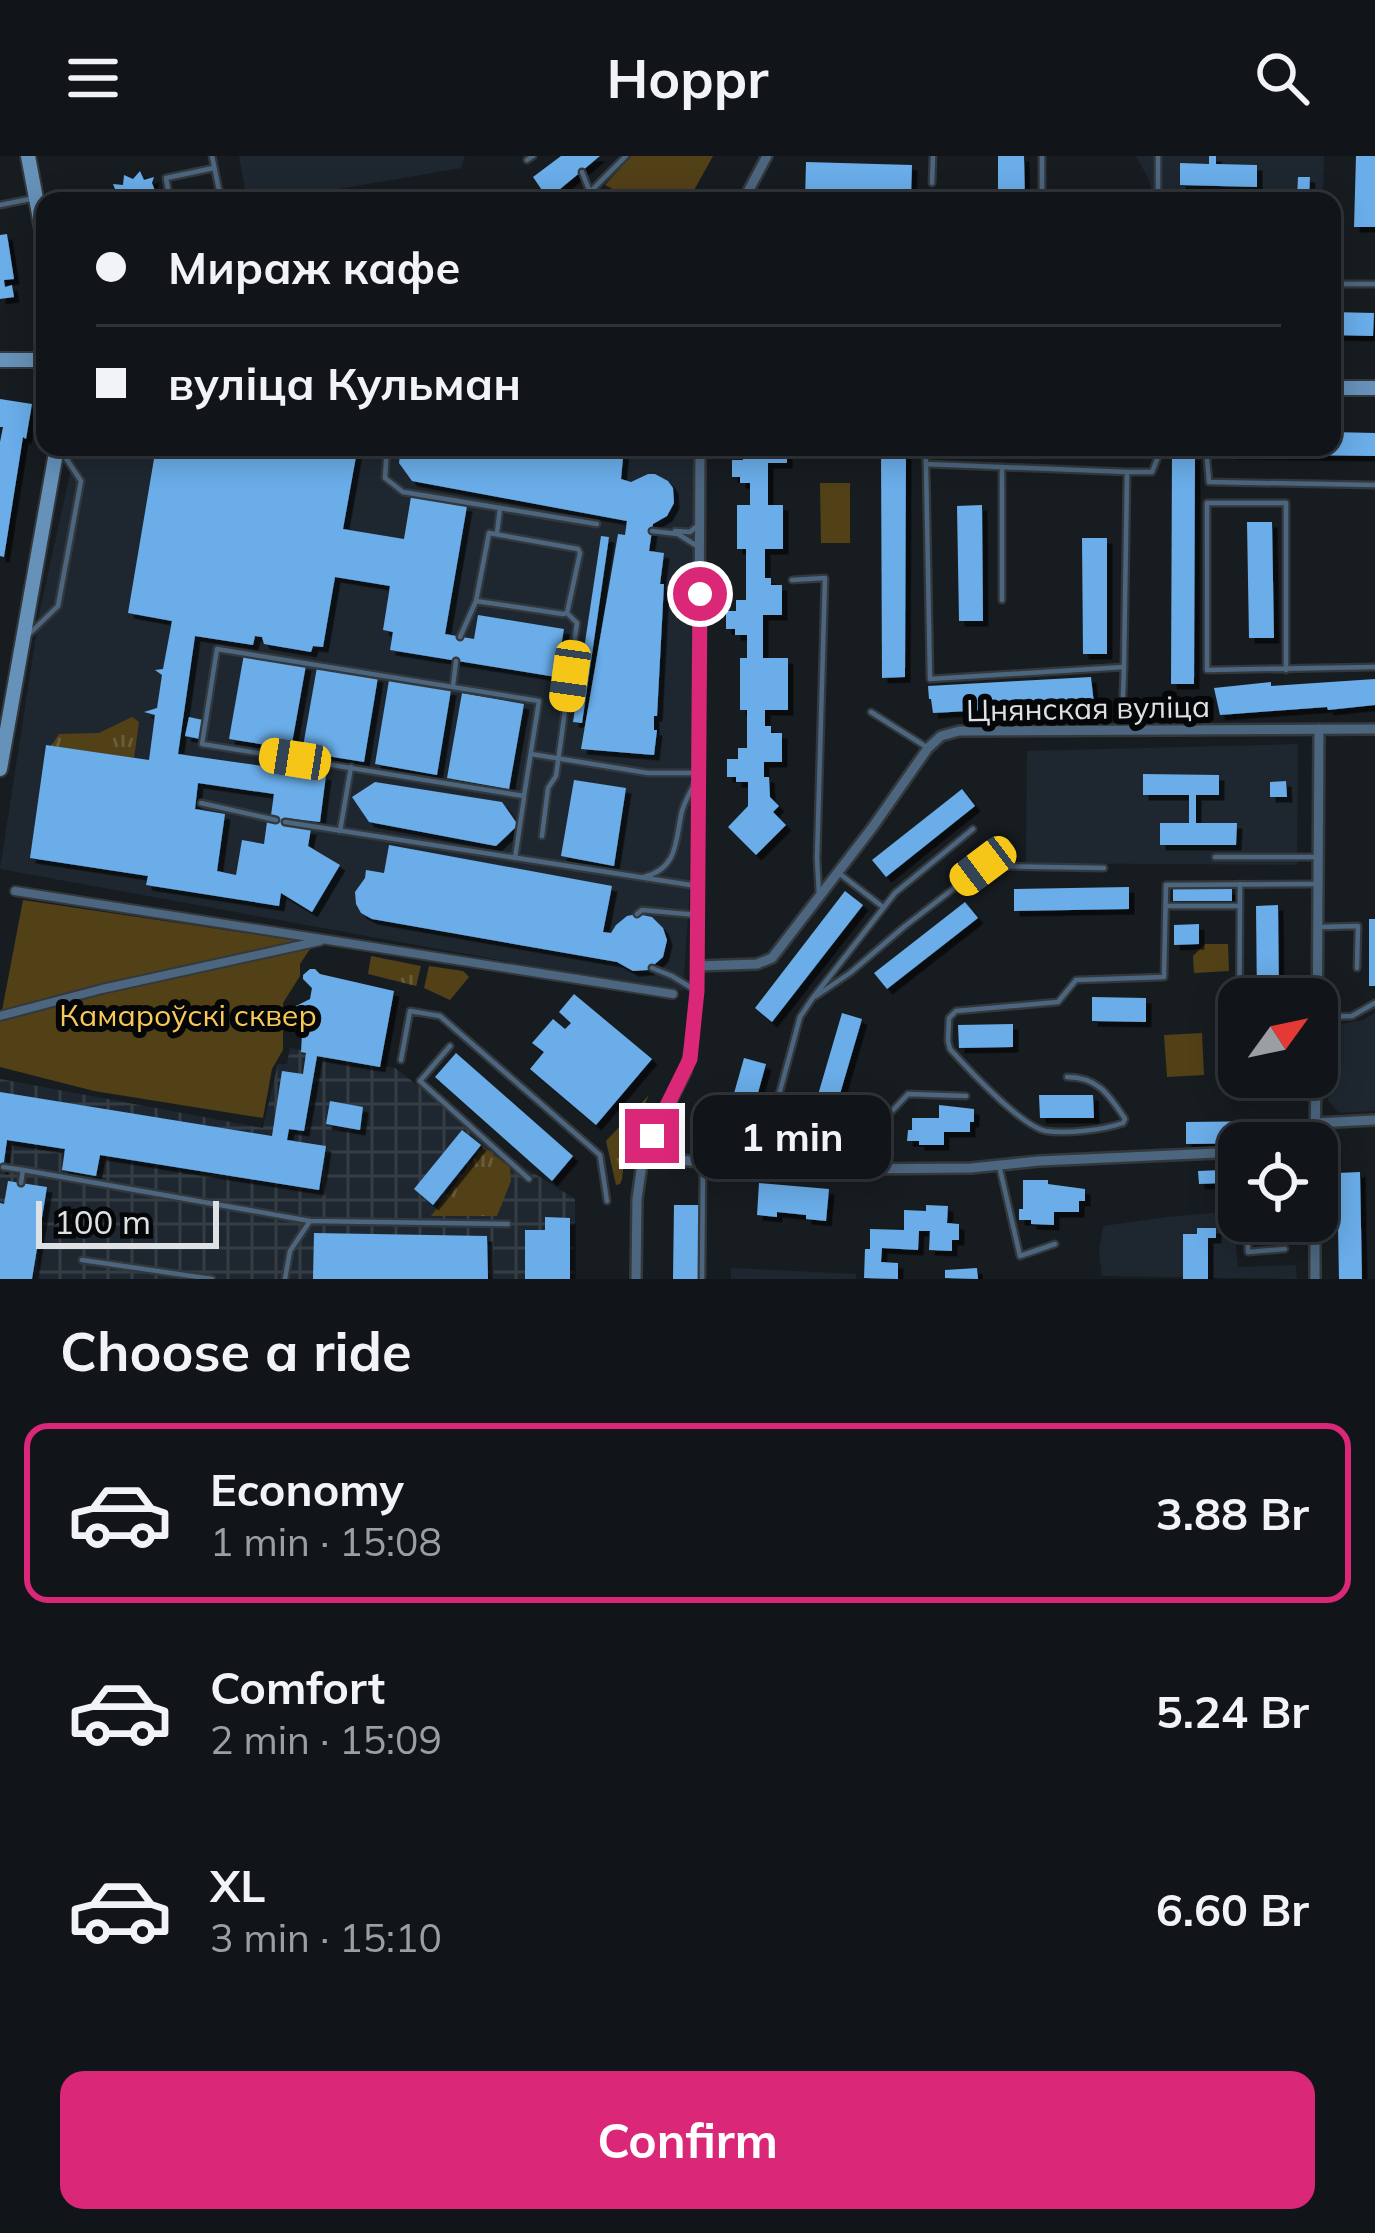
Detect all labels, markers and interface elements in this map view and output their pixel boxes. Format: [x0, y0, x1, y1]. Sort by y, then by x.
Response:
text: Hoppr [607, 44, 768, 112]
icon: menu [60, 45, 126, 111]
icon: search [1249, 45, 1315, 111]
text: Мираж кафе [168, 239, 461, 295]
text: вуліца Кульман [168, 355, 521, 411]
route start [673, 567, 727, 621]
car [547, 638, 593, 714]
street label: Цнянская вуліца [966, 687, 1210, 729]
car [257, 736, 333, 782]
car [943, 830, 1023, 902]
north arrow [1218, 978, 1338, 1098]
map controls [1218, 978, 1338, 1242]
park label: Камароўскі сквер [59, 996, 317, 1034]
callout: 1 min [694, 1094, 892, 1178]
route end [625, 1109, 679, 1163]
text: 1 min [741, 1112, 843, 1161]
button: locate [1218, 1122, 1338, 1242]
scale bar [36, 1195, 219, 1248]
text: 100 m [54, 1201, 151, 1242]
text: Choose a ride [60, 1317, 412, 1385]
icon: car [66, 1459, 174, 1567]
text: Economy [210, 1461, 404, 1517]
text: 3.88 Br [1156, 1485, 1309, 1541]
text: 1 min · 15:08 [210, 1517, 442, 1566]
icon: car [66, 1657, 174, 1765]
text: Comfort [210, 1659, 385, 1715]
text: 5.24 Br [1156, 1683, 1309, 1739]
text: 2 min · 15:09 [210, 1715, 442, 1764]
icon: car [66, 1855, 174, 1963]
text: XL [210, 1857, 265, 1913]
text: 6.60 Br [1156, 1881, 1309, 1937]
text: 3 min · 15:10 [210, 1913, 442, 1962]
button: Confirm [60, 2071, 1315, 2209]

